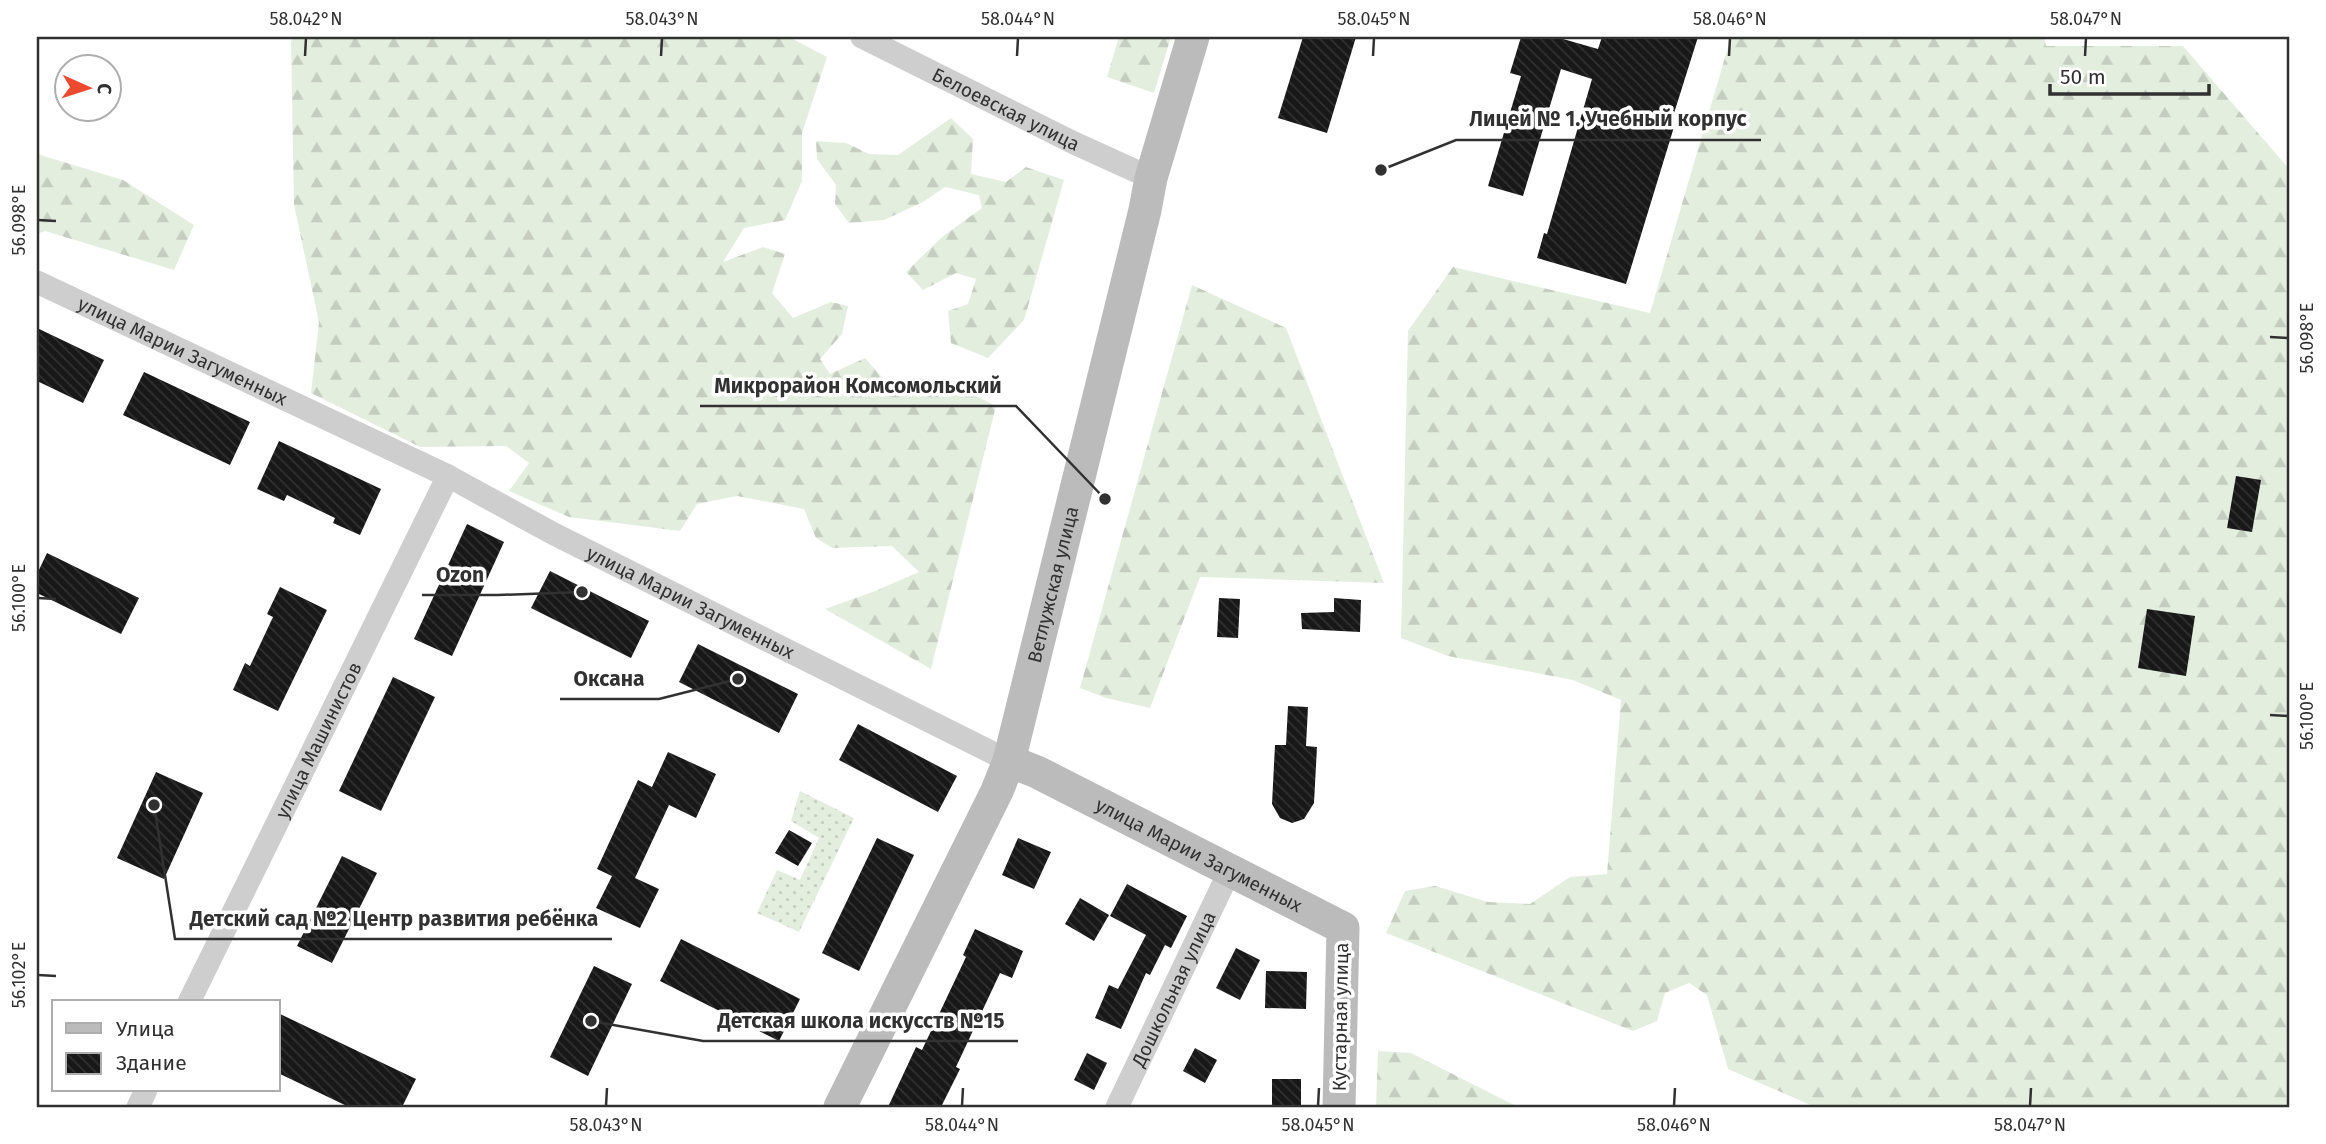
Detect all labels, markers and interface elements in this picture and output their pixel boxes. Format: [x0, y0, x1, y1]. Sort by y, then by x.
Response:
text: 58.042°N [270, 8, 342, 30]
text: 58.043°N [625, 8, 699, 30]
text: 58.044°N [981, 8, 1055, 30]
text: 58.045°N [1337, 8, 1411, 30]
text: 58.046°N [1693, 8, 1767, 30]
text: 58.047°N [2050, 8, 2122, 30]
north arrow [52, 52, 122, 122]
scale bar [2050, 52, 2209, 96]
street label: Белоевская улица [928, 63, 1083, 156]
text: 50 m [2060, 64, 2106, 90]
text: С [93, 83, 116, 95]
callout: Лицей № 1. Учебный корпус [1456, 98, 1761, 140]
text: Лицей № 1. Учебный корпус [1469, 106, 1747, 132]
text: 56.098°E [8, 185, 30, 256]
street label: улица Марии Загуменных [74, 292, 291, 411]
text: 56.098°E [2296, 303, 2318, 374]
callout: Микрорайон Комсомольский [700, 364, 1016, 406]
text: Микрорайон Комсомольский [714, 373, 1002, 399]
street label: Ветлужская улица [1023, 504, 1083, 665]
street label: улица Марии Загуменных [583, 541, 799, 664]
callout: Ozon [422, 553, 498, 595]
text: Ozon [436, 562, 484, 588]
text: 56.100°E [8, 564, 30, 632]
callout: Оксана [560, 657, 659, 699]
street label: улица Машинистов [270, 658, 367, 822]
text: Оксана [574, 666, 644, 692]
text: 56.100°E [2296, 682, 2318, 750]
street label: улица Марии Загуменных [1092, 793, 1307, 918]
callout: Детский сад №2 Центр развития ребёнка [175, 897, 612, 939]
text: Детский сад №2 Центр развития ребёнка [189, 906, 598, 932]
street label: Дошкольная улица [1127, 908, 1221, 1071]
text: 56.102°E [8, 942, 30, 1008]
street label: Кустарная улица [1328, 942, 1353, 1092]
callout: Детская школа искусств №15 [703, 999, 1018, 1041]
legend [52, 1000, 280, 1092]
text: Детская школа искусств №15 [716, 1008, 1005, 1034]
text: Улица [116, 1016, 175, 1042]
text: Здание [116, 1050, 187, 1076]
text: 58.043°N [569, 1114, 643, 1136]
text: 58.044°N [925, 1114, 999, 1136]
text: 58.045°N [1281, 1114, 1355, 1136]
text: 58.046°N [1637, 1114, 1711, 1136]
text: 58.047°N [1994, 1114, 2066, 1136]

